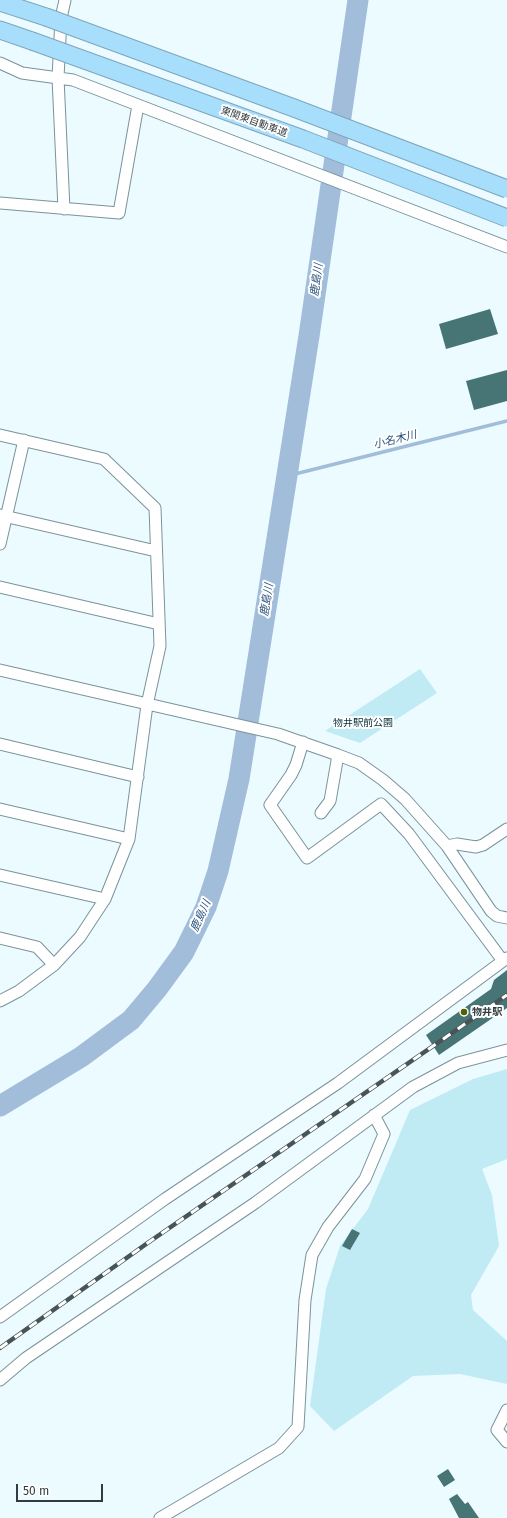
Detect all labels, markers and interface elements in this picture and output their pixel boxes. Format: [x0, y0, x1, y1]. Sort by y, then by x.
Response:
street label: 東関東自動車道 [219, 104, 289, 140]
water label: 鹿島川 [308, 263, 326, 297]
water label: 小名木川 [372, 428, 418, 452]
water label: 鹿島川 [258, 583, 276, 617]
park label: 物井駅前公園 [333, 717, 393, 729]
water label: 鹿島川 [188, 898, 214, 934]
place label: 物井駅 [472, 1006, 502, 1018]
marker: 物井駅 [459, 1007, 469, 1017]
scale bar [18, 1476, 105, 1502]
text: 50 m [23, 1484, 49, 1498]

